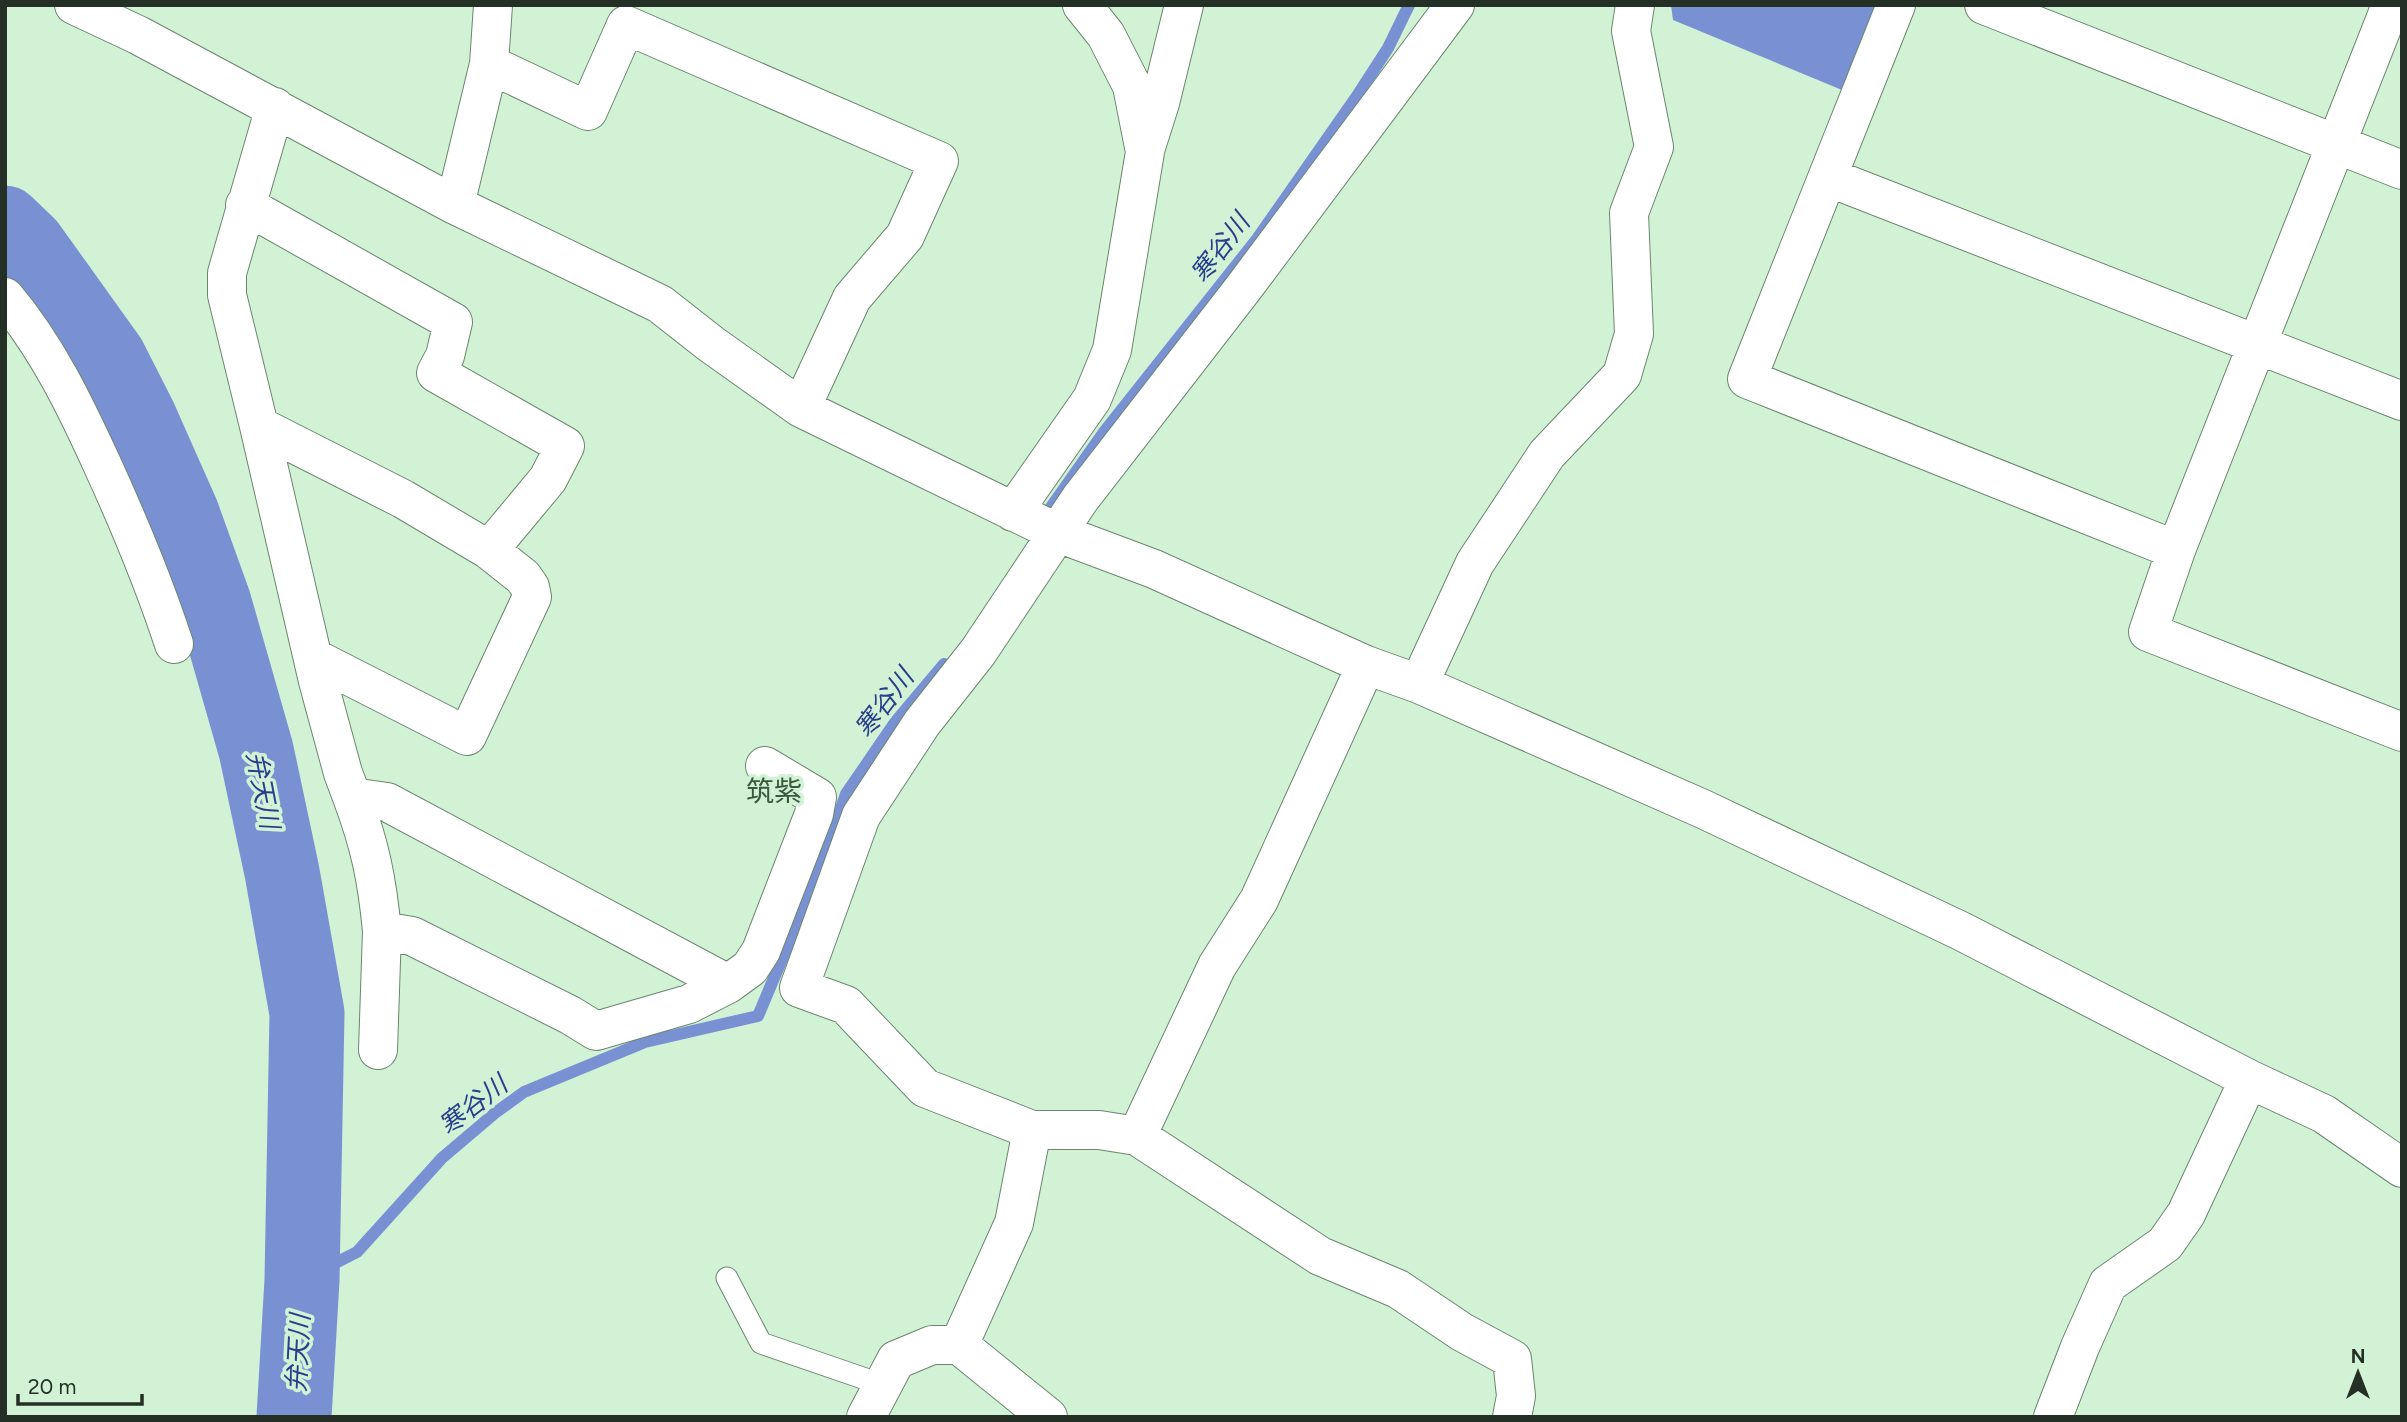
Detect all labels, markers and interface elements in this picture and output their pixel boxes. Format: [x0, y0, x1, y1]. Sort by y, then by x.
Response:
water label: 寒谷川 [1184, 205, 1258, 289]
water label: 寒谷川 [848, 660, 922, 744]
water label: 弁天川 [240, 749, 287, 834]
district label: 筑紫 [746, 774, 802, 808]
water label: 寒谷川 [432, 1067, 516, 1142]
water label: 弁天川 [280, 1310, 316, 1393]
north arrow [2323, 1338, 2393, 1408]
text: N [2351, 1345, 2365, 1368]
scale bar [18, 1362, 142, 1406]
text: 20 m [28, 1374, 76, 1399]

